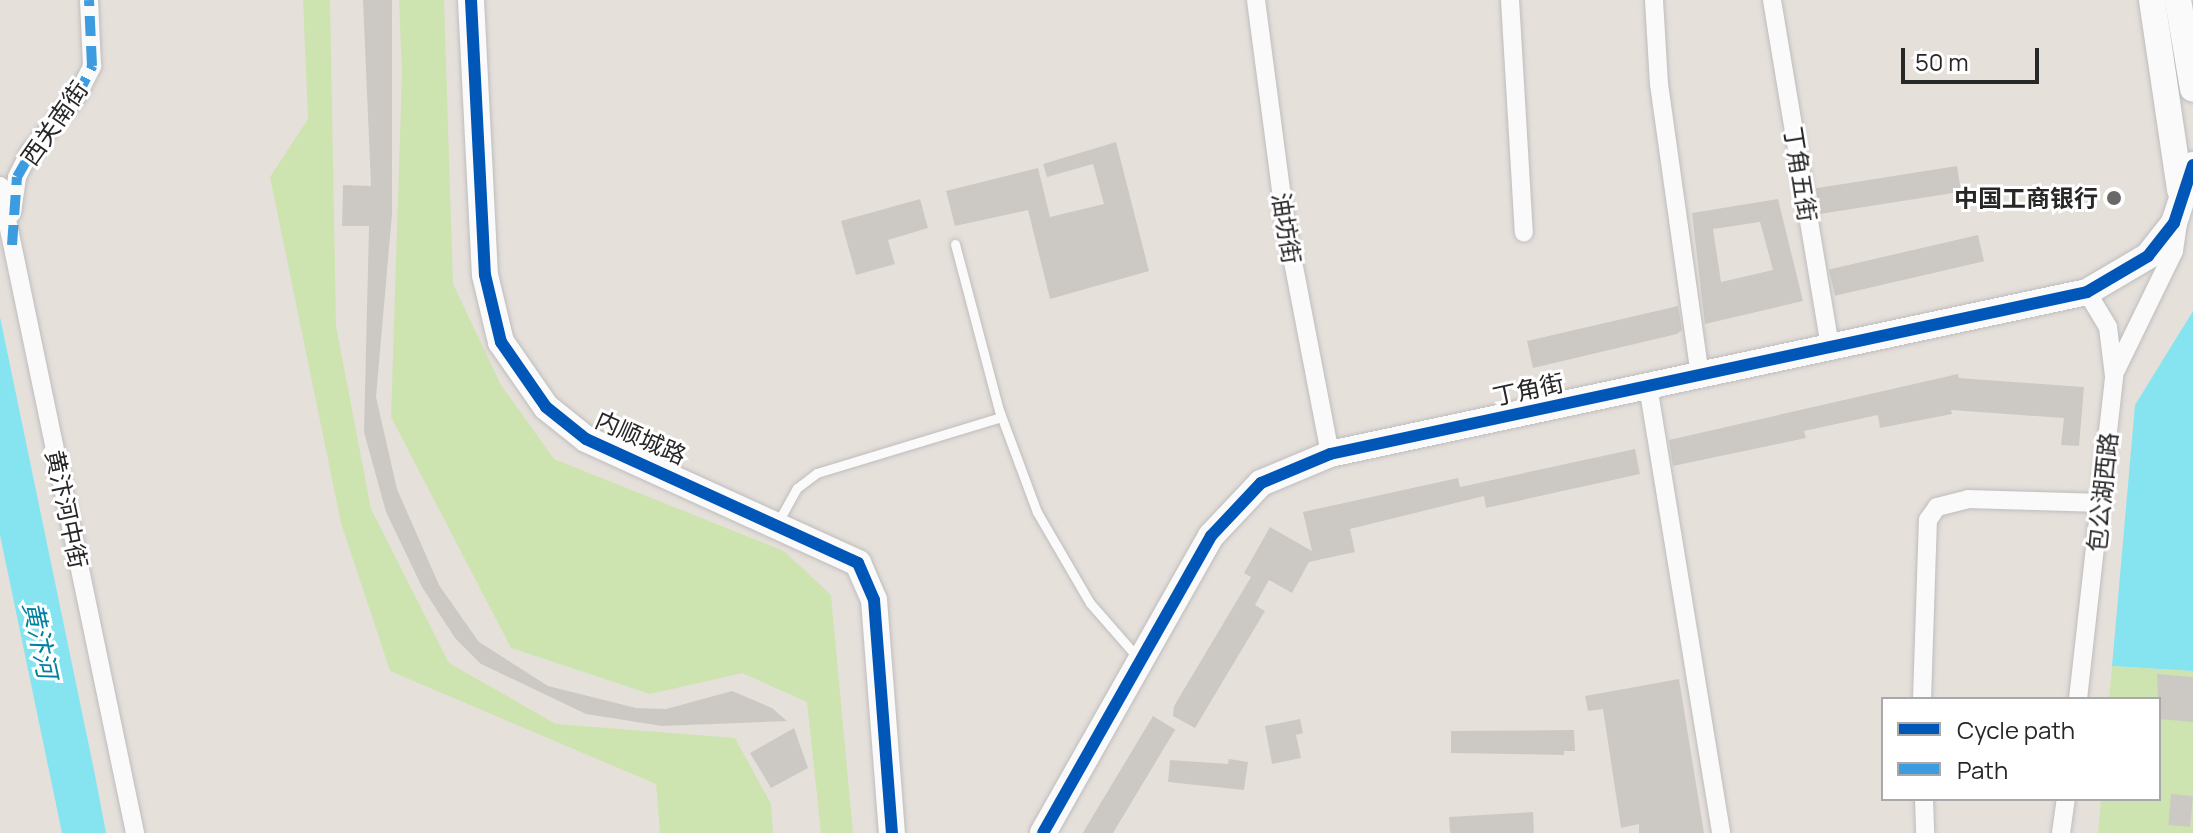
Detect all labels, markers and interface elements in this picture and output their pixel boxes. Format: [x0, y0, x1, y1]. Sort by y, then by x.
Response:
scale bar [1905, 32, 2043, 82]
text: 50 m [1915, 45, 1969, 78]
street label: 西关南街 [15, 75, 93, 171]
street label: 丁角五街 [1779, 124, 1823, 224]
place label: 中国工商银行 [1954, 184, 2098, 212]
marker: 中国工商银行 [2105, 189, 2123, 207]
street label: 油坊街 [1267, 190, 1307, 266]
street label: 丁角街 [1490, 367, 1566, 411]
street label: 内顺城路 [591, 404, 691, 470]
street label: 包公湖西路 [2081, 431, 2123, 553]
street label: 黄汴河中街 [40, 447, 94, 571]
water label: 黄汴河 [17, 599, 63, 681]
legend [1881, 697, 2161, 801]
text: Cycle path [1957, 713, 2075, 746]
text: Path [1957, 753, 2008, 786]

